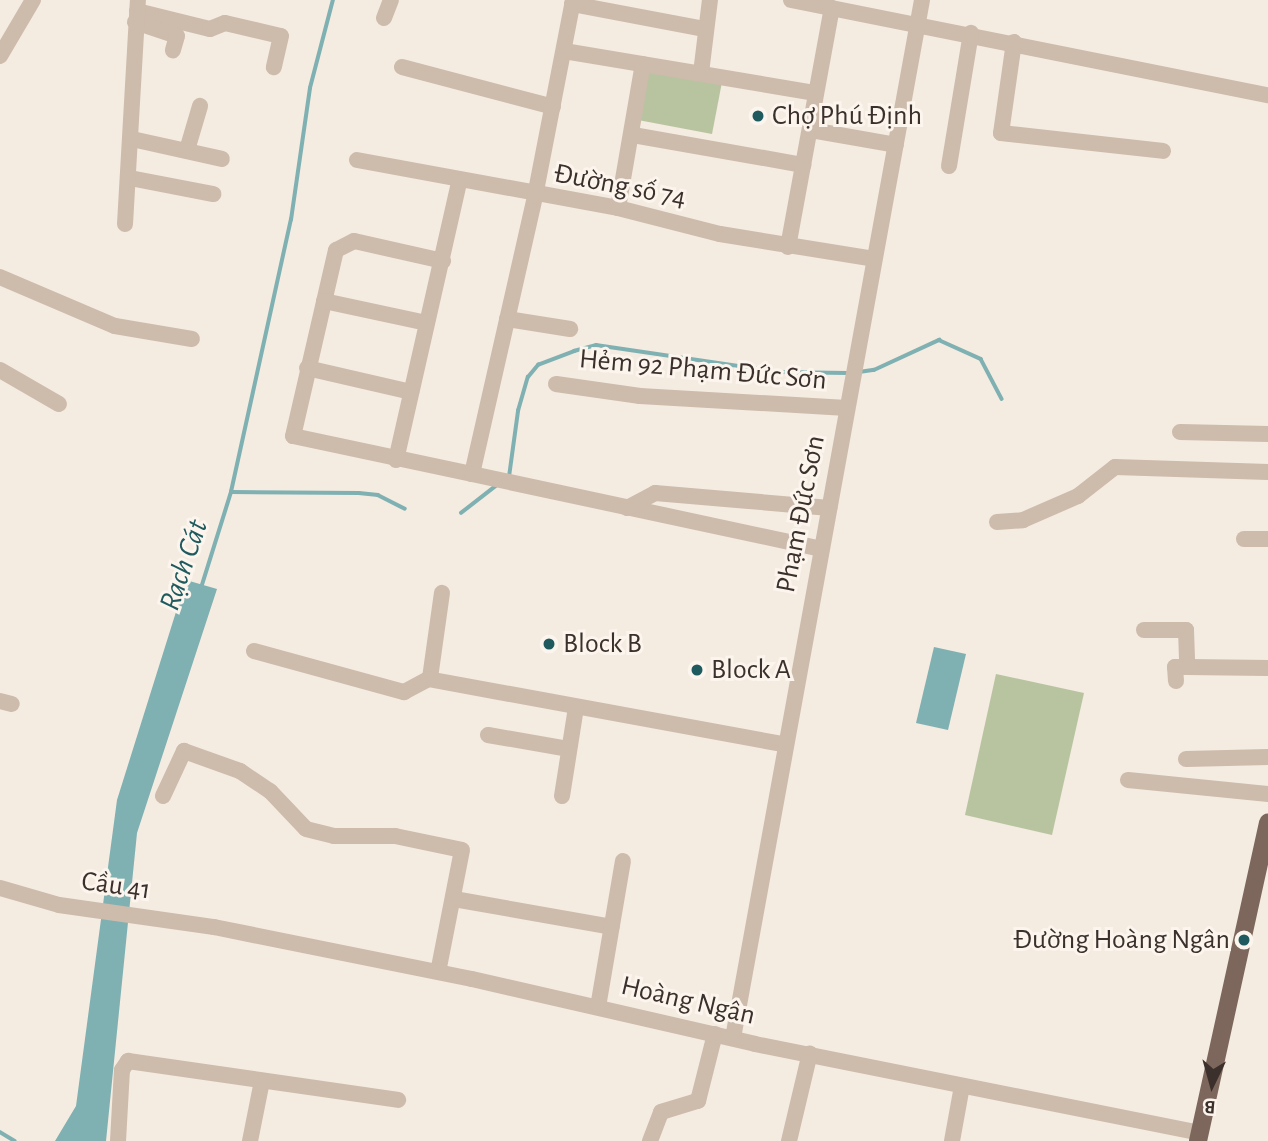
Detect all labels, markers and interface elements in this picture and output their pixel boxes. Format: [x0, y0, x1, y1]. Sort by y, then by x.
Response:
place label: Chợ Phú Định [772, 99, 922, 133]
marker: Chợ Phú Định [750, 108, 766, 124]
street label: Đường số 74 [551, 157, 689, 215]
street label: Hẻm 92 Phạm Đức Sơn [578, 342, 828, 398]
street label: Phạm Đức Sơn [769, 433, 833, 595]
water label: Rạch Cát [152, 515, 216, 615]
place label: Block B [563, 627, 642, 661]
marker: Block B [541, 636, 557, 652]
place label: Block A [711, 653, 791, 687]
marker: Block A [689, 662, 705, 678]
street label: Cầu 41 [79, 865, 153, 907]
place label: Đường Hoàng Ngân [1013, 923, 1230, 957]
marker: Đường Hoàng Ngân [1236, 932, 1252, 948]
street label: Hoàng Ngân [618, 969, 758, 1033]
north arrow [1177, 1050, 1247, 1120]
text: B [1204, 1096, 1216, 1116]

